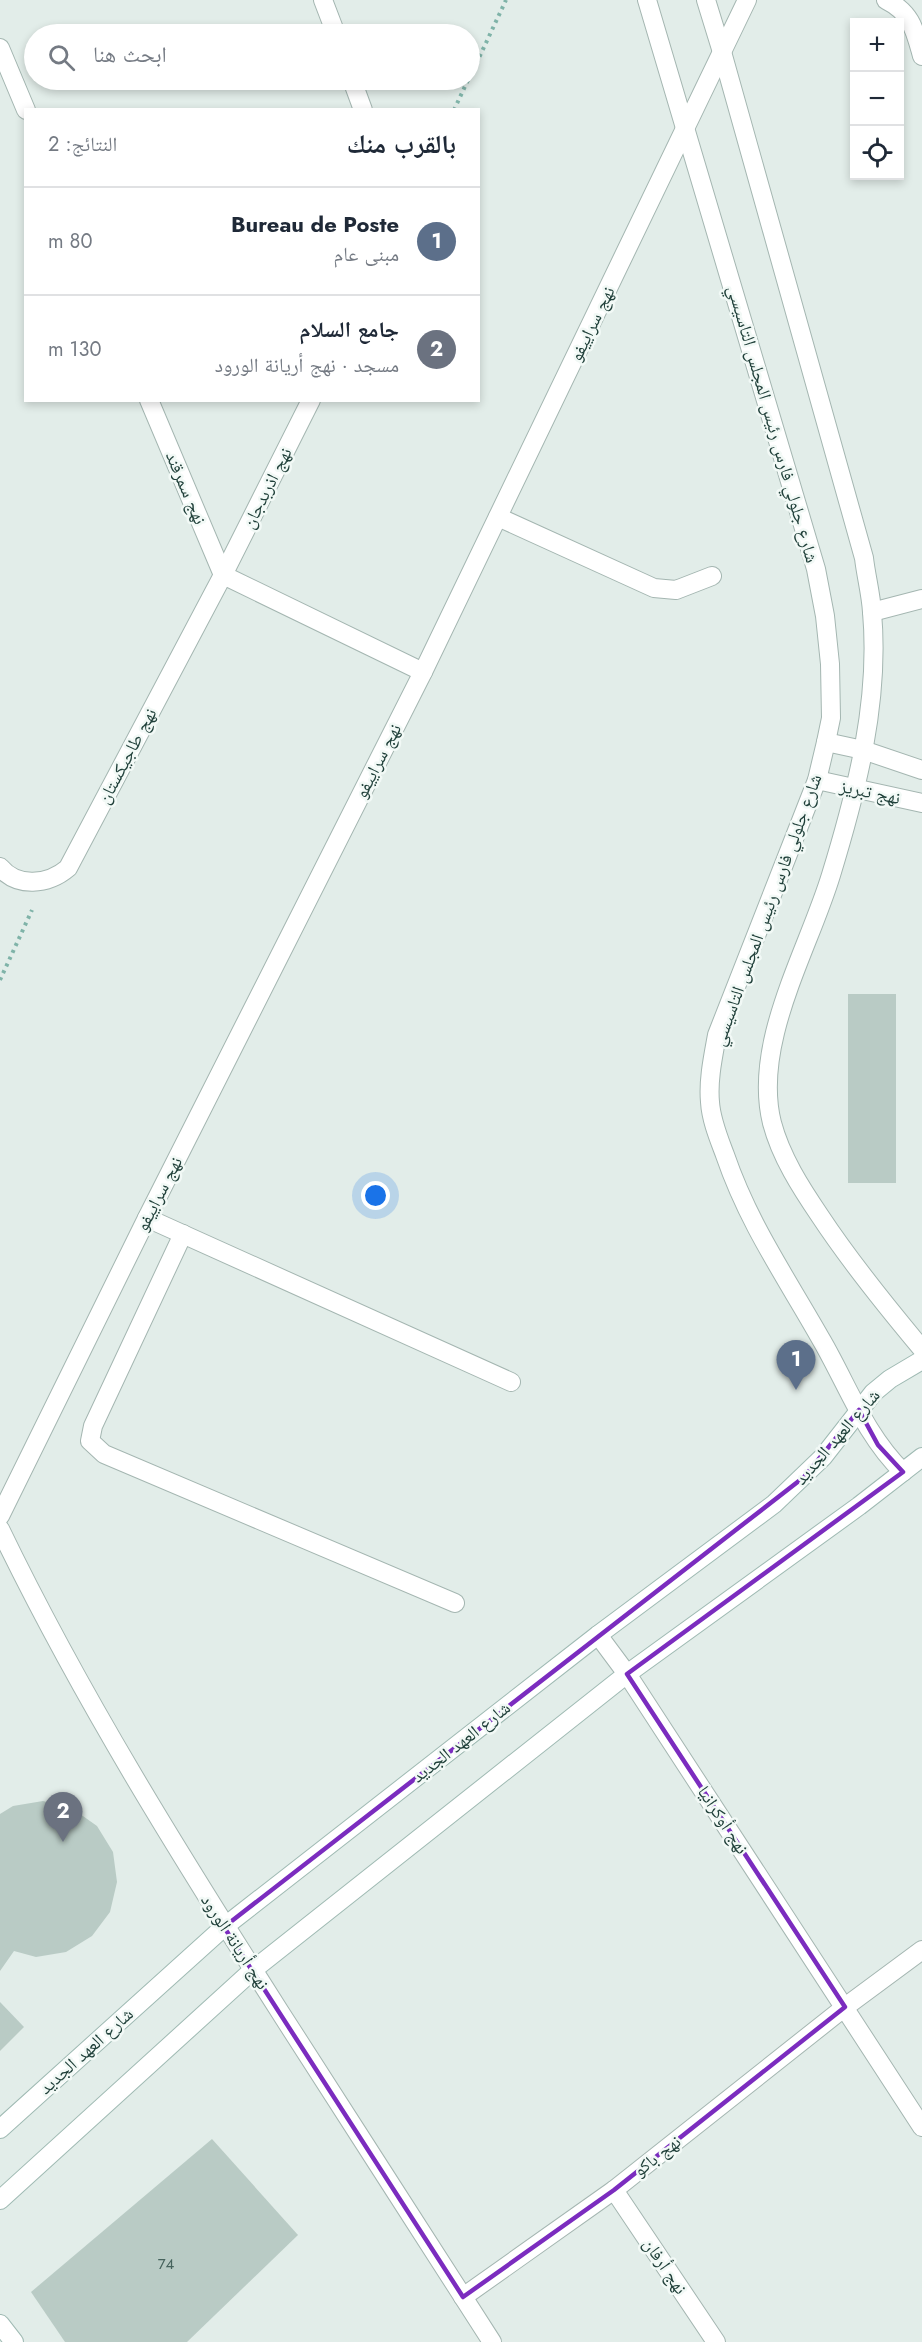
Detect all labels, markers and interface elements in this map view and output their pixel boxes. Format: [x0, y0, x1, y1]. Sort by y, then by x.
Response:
map controls [850, 18, 904, 180]
button: + [850, 18, 904, 72]
search box [24, 24, 480, 90]
text: ابحث هنا [93, 38, 167, 70]
icon: search [45, 41, 78, 74]
button: − [850, 72, 904, 126]
text: بالقرب منك [347, 125, 456, 163]
button: locate [850, 126, 904, 180]
text: النتائج: 2 [48, 130, 117, 159]
text: Bureau de Poste [231, 208, 399, 240]
text: 80 m [48, 227, 93, 256]
text: 1 [431, 227, 442, 256]
text: مبنى عام [334, 240, 399, 269]
street label: نهج سراييفو [563, 282, 621, 366]
street label: شارع جلولي فارس رئيس المجلس التاسيسي [719, 282, 825, 566]
text: جامع السلام [300, 313, 399, 345]
text: 130 m [48, 335, 102, 364]
text: 2 [430, 335, 443, 364]
text: مسجد · نهج أريانة الورود [215, 351, 399, 380]
street label: نهج اذربدجان [235, 443, 299, 533]
street label: نهج سمرقند [159, 447, 213, 529]
street label: نهج طاجيكستان [91, 703, 163, 809]
street label: نهج سراييفو [348, 719, 408, 803]
street label: شارع جلولي فارس رئيس المجلس التاسيسي [706, 770, 830, 1050]
street label: نهج تبريز [836, 773, 903, 811]
street label: نهج سراييفو [129, 1152, 189, 1236]
your location [361, 1181, 390, 1210]
pin: 1 [776, 1340, 816, 1390]
street label: شارع العهد الجديد [788, 1383, 886, 1491]
street label: شارع العهد الجديد [406, 1695, 516, 1789]
street label: نهج أوكرانيا [691, 1781, 755, 1859]
pin: 2 [44, 1792, 82, 1842]
street label: نهج أريانة الورود [194, 1889, 276, 1995]
street label: شارع العهد الجديد [33, 2001, 139, 2101]
street label: نهج باكو [627, 2129, 687, 2183]
street label: نهج أرفان [637, 2233, 693, 2299]
house number: 74 [158, 2253, 175, 2275]

